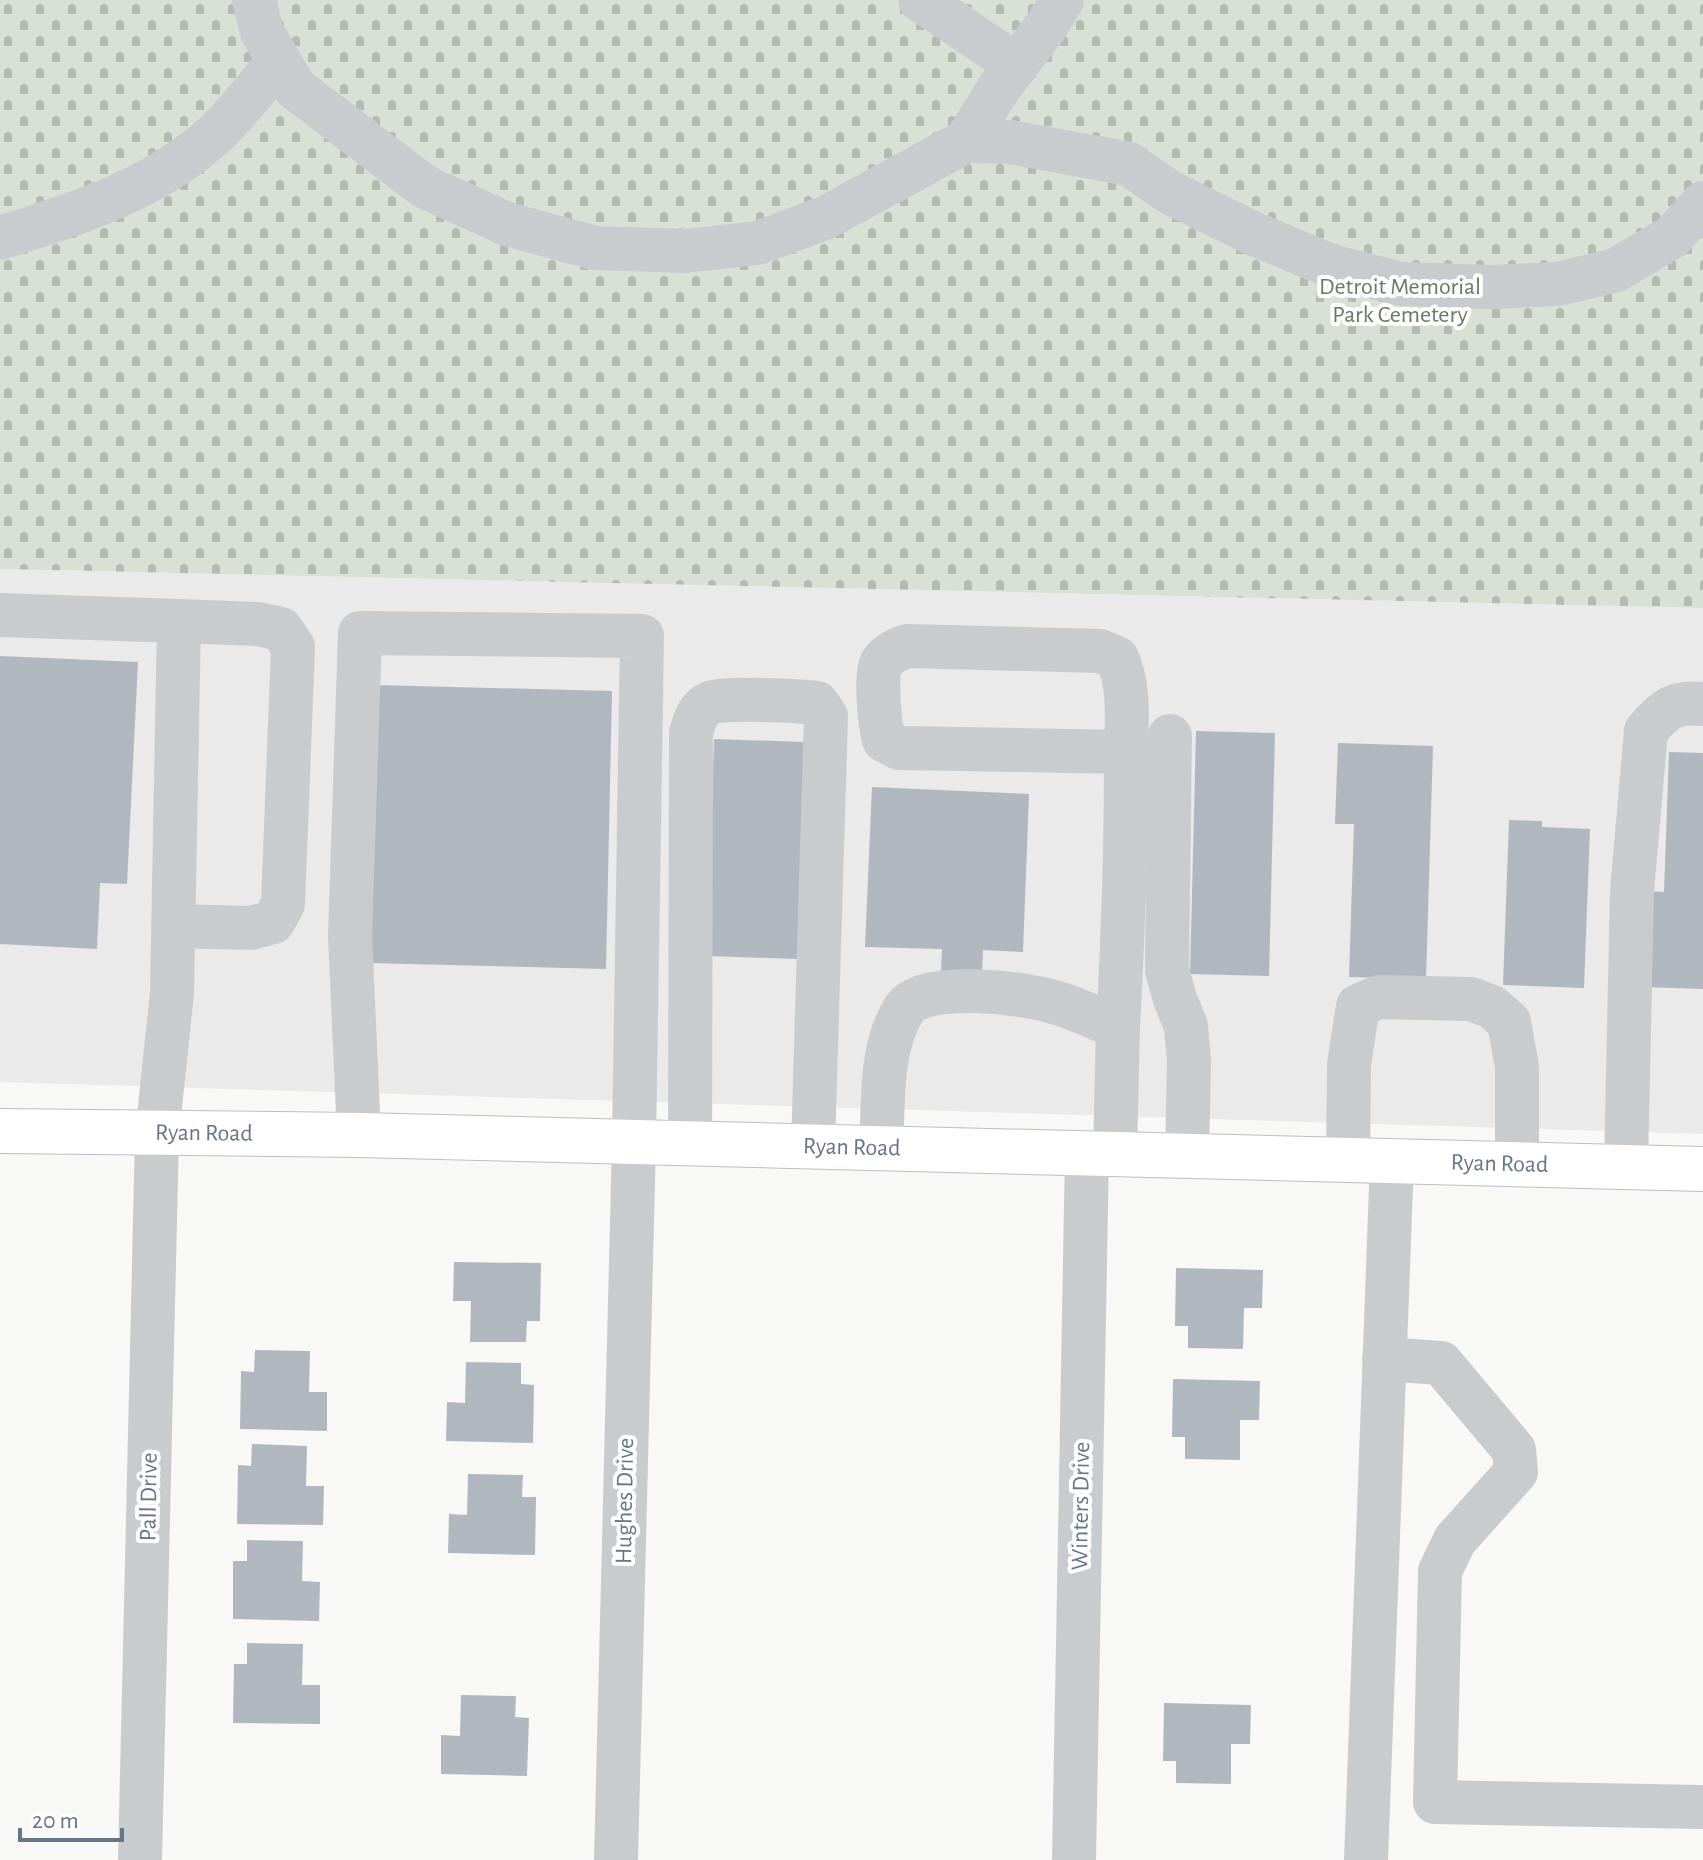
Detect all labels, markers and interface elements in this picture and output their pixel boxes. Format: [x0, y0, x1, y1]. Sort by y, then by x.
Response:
park label: Detroit Memorial Park Cemetery [1319, 275, 1481, 327]
street label: Ryan Road [155, 1121, 253, 1146]
street label: Ryan Road [803, 1134, 901, 1161]
street label: Ryan Road [1450, 1151, 1549, 1177]
street label: Hughes Drive [612, 1438, 638, 1564]
street label: Winters Drive [1068, 1442, 1094, 1570]
street label: Pall Drive [136, 1452, 162, 1542]
scale bar [20, 1792, 122, 1842]
text: 20 m [32, 1809, 79, 1833]

